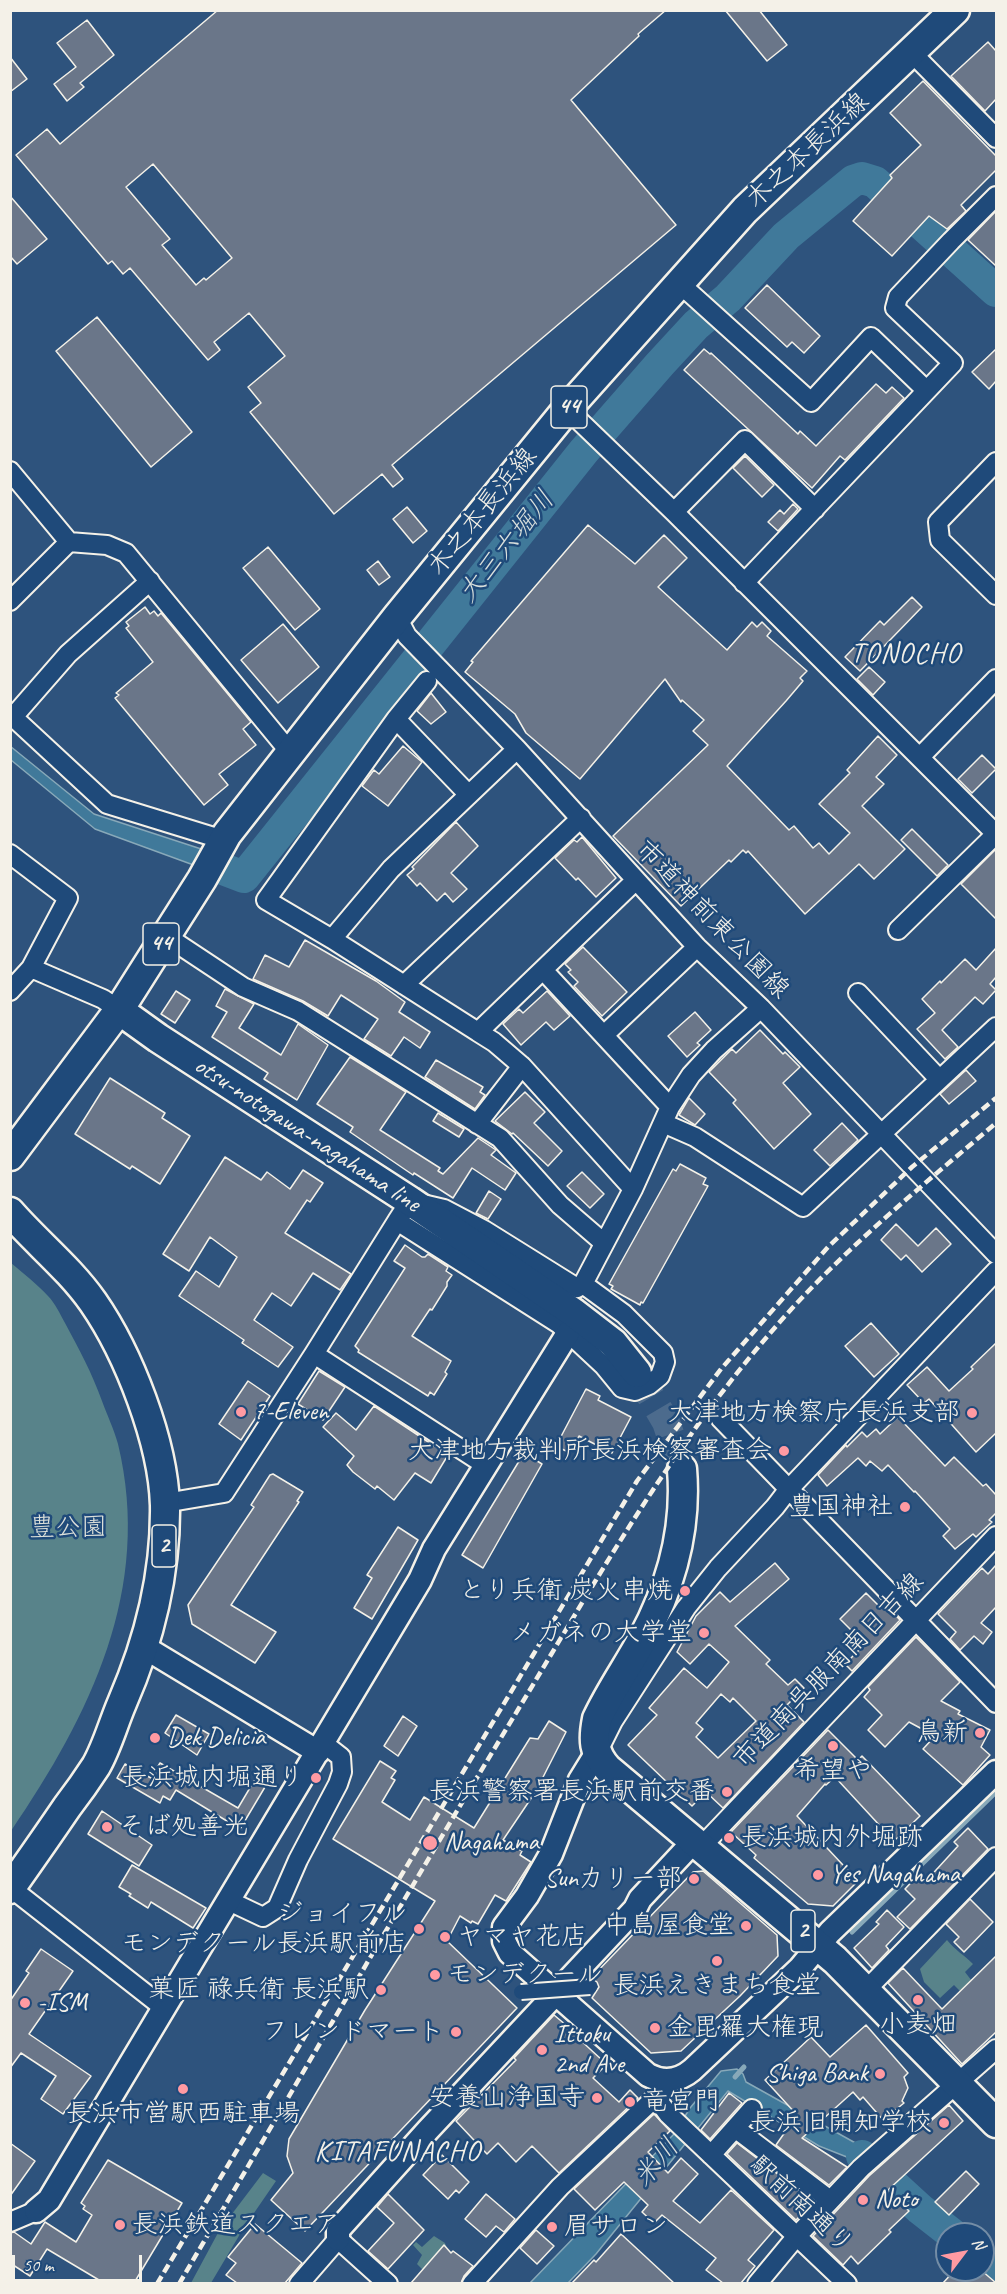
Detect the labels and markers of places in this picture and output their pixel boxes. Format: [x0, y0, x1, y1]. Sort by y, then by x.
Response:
place label: 7-Eleven [253, 1396, 329, 1428]
place label: 大津地方検察庁 長浜支部 [668, 1397, 960, 1429]
marker: 7-Eleven [234, 1405, 248, 1419]
marker: 大津地方検察庁 長浜支部 [965, 1406, 979, 1420]
place label: 大津地方裁判所長浜検察審査会 [408, 1435, 772, 1467]
marker: 大津地方裁判所長浜検察審査会 [777, 1444, 791, 1458]
place label: 豊国神社 [789, 1491, 893, 1523]
marker: 豊国神社 [898, 1500, 912, 1514]
place label: とり兵衛 炭火串焼 [459, 1575, 673, 1607]
marker: とり兵衛 炭火串焼 [678, 1584, 692, 1598]
place label: メガネの大学堂 [510, 1617, 692, 1649]
marker: メガネの大学堂 [697, 1626, 711, 1640]
place label: 鳥新 [916, 1717, 968, 1749]
place label: Dek Delicia [167, 1722, 265, 1754]
marker: 鳥新 [973, 1726, 987, 1740]
marker: Dek Delicia [148, 1731, 162, 1745]
marker: 希望や [826, 1739, 840, 1753]
place label: 希望や [794, 1755, 872, 1787]
place label: 長浜城内堀通り [122, 1762, 304, 1794]
marker: 長浜城内堀通り [309, 1771, 323, 1785]
place label: 長浜警察署長浜駅前交番 [429, 1776, 715, 1808]
marker: 長浜警察署長浜駅前交番 [720, 1785, 734, 1799]
place label: そば処善光 [119, 1811, 249, 1843]
marker: そば処善光 [100, 1820, 114, 1834]
place label: 長浜城内外堀跡 [741, 1822, 923, 1854]
place label: Nagahama [444, 1827, 539, 1859]
marker: 長浜城内外堀跡 [722, 1831, 736, 1845]
marker: Nagahama [421, 1834, 439, 1852]
place label: Yes Nagahama [830, 1859, 960, 1891]
place label: Sunカリー部 [545, 1863, 682, 1895]
marker: Yes Nagahama [811, 1868, 825, 1882]
marker: Sunカリー部 [687, 1872, 701, 1886]
place label: ジョイフル モンデクール長浜駅前店 [121, 1898, 407, 1960]
place label: 中島屋食堂 [604, 1910, 734, 1942]
marker: 中島屋食堂 [739, 1919, 753, 1933]
place label: ヤマヤ花店 [457, 1921, 587, 1953]
marker: ジョイフル モンデクール長浜駅前店 [412, 1922, 426, 1936]
marker: ヤマヤ花店 [438, 1930, 452, 1944]
marker: 長浜えきまち食堂 [710, 1954, 724, 1968]
place label: モンデクール [447, 1959, 603, 1991]
marker: モンデクール [428, 1968, 442, 1982]
place label: 長浜えきまち食堂 [613, 1970, 821, 2002]
place label: 菓匠 祿兵衛 長浜駅 [148, 1974, 369, 2006]
marker: 菓匠 祿兵衛 長浜駅 [374, 1983, 388, 1997]
place label: -ISM [37, 1987, 87, 2019]
marker: 小麦畑 [911, 1993, 925, 2007]
marker: -ISM [18, 1996, 32, 2010]
place label: 小麦畑 [879, 2009, 957, 2041]
place label: 金毘羅大権現 [667, 2012, 823, 2044]
place label: フレンドマート [262, 2016, 444, 2048]
place label: Ittoku 2nd Ave [554, 2019, 624, 2080]
marker: 金毘羅大権現 [648, 2021, 662, 2035]
marker: フレンドマート [449, 2025, 463, 2039]
marker: Ittoku 2nd Ave [535, 2043, 549, 2057]
place label: Shiga Bank [766, 2058, 868, 2090]
marker: Shiga Bank [873, 2067, 887, 2081]
marker: 長浜市営駅西駐車場 [176, 2082, 190, 2096]
place label: 安養山浄国寺 [429, 2082, 585, 2114]
place label: 竜宮門 [642, 2086, 720, 2118]
marker: 安養山浄国寺 [590, 2091, 604, 2105]
marker: 竜宮門 [623, 2095, 637, 2109]
place label: 長浜市営駅西駐車場 [66, 2098, 300, 2130]
place label: 長浜旧開知学校 [750, 2107, 932, 2139]
marker: 長浜旧開知学校 [937, 2116, 951, 2130]
place label: Noto [875, 2184, 918, 2216]
marker: Noto [856, 2193, 870, 2207]
place label: 長浜鉄道スクエア [132, 2209, 340, 2241]
place label: 眉サロン [564, 2211, 668, 2243]
marker: 長浜鉄道スクエア [113, 2218, 127, 2232]
marker: 眉サロン [545, 2220, 559, 2234]

